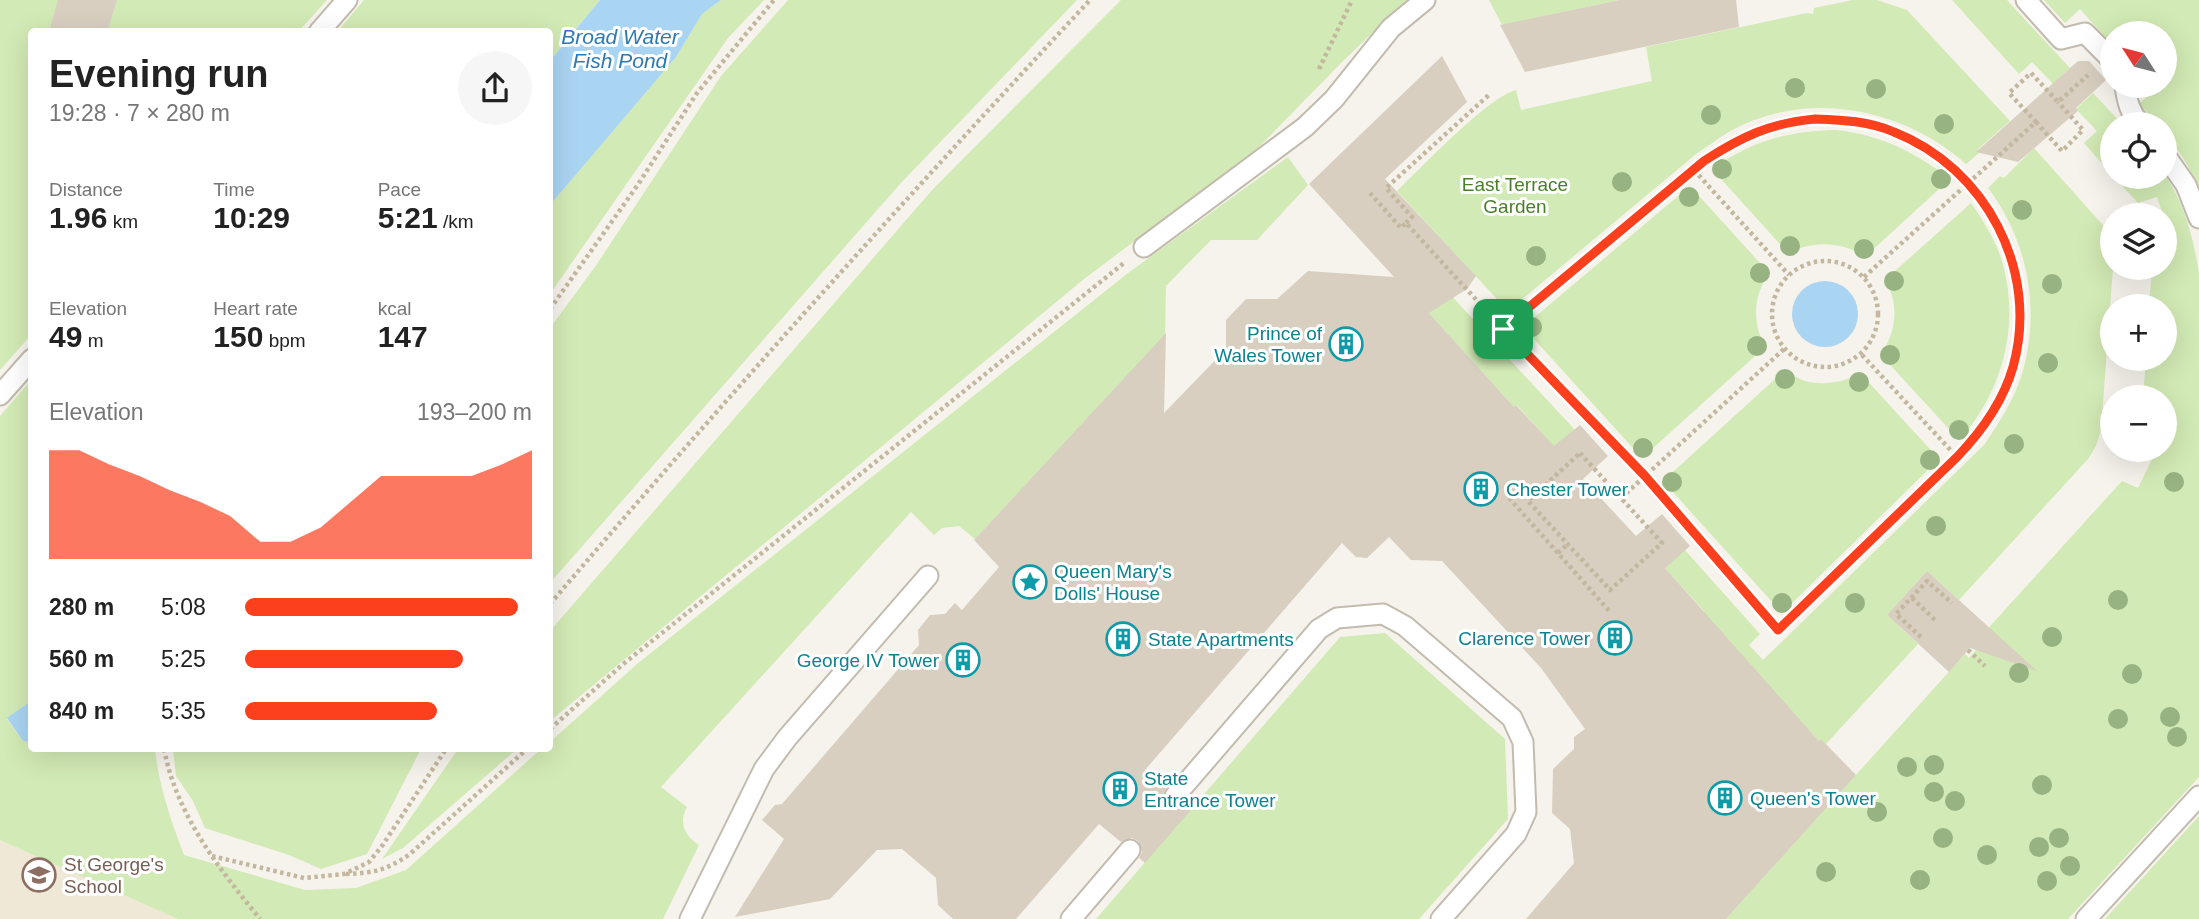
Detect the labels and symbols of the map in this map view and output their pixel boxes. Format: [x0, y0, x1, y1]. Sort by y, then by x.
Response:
north arrow [2100, 21, 2177, 98]
water label: Broad Water Fish Pond [561, 25, 680, 72]
park label: East Terrace Garden [1462, 174, 1568, 217]
pin [1473, 299, 1533, 359]
place label: Prince of Wales Tower [1214, 323, 1323, 366]
building icon: Prince of Wales Tower [1327, 325, 1365, 363]
building icon: Chester Tower [1462, 470, 1500, 508]
place label: Chester Tower [1506, 479, 1629, 500]
place label: Queen Mary's Dolls' House [1054, 561, 1172, 604]
place icon: Queen Mary's Dolls' House [1011, 563, 1049, 601]
building icon: Clarence Tower [1596, 619, 1634, 657]
building icon: State Apartments [1104, 620, 1142, 658]
place label: Clarence Tower [1458, 628, 1591, 649]
place label: State Apartments [1148, 629, 1294, 650]
building icon: George IV Tower [944, 641, 982, 679]
place label: George IV Tower [797, 650, 940, 671]
place label: State Entrance Tower [1144, 768, 1276, 811]
building icon: State Entrance Tower [1101, 770, 1139, 808]
building icon: Queen's Tower [1706, 779, 1744, 817]
place label: Queen's Tower [1750, 788, 1876, 809]
place label: St George's School [64, 854, 164, 897]
school or university icon: St George's School [20, 856, 58, 894]

